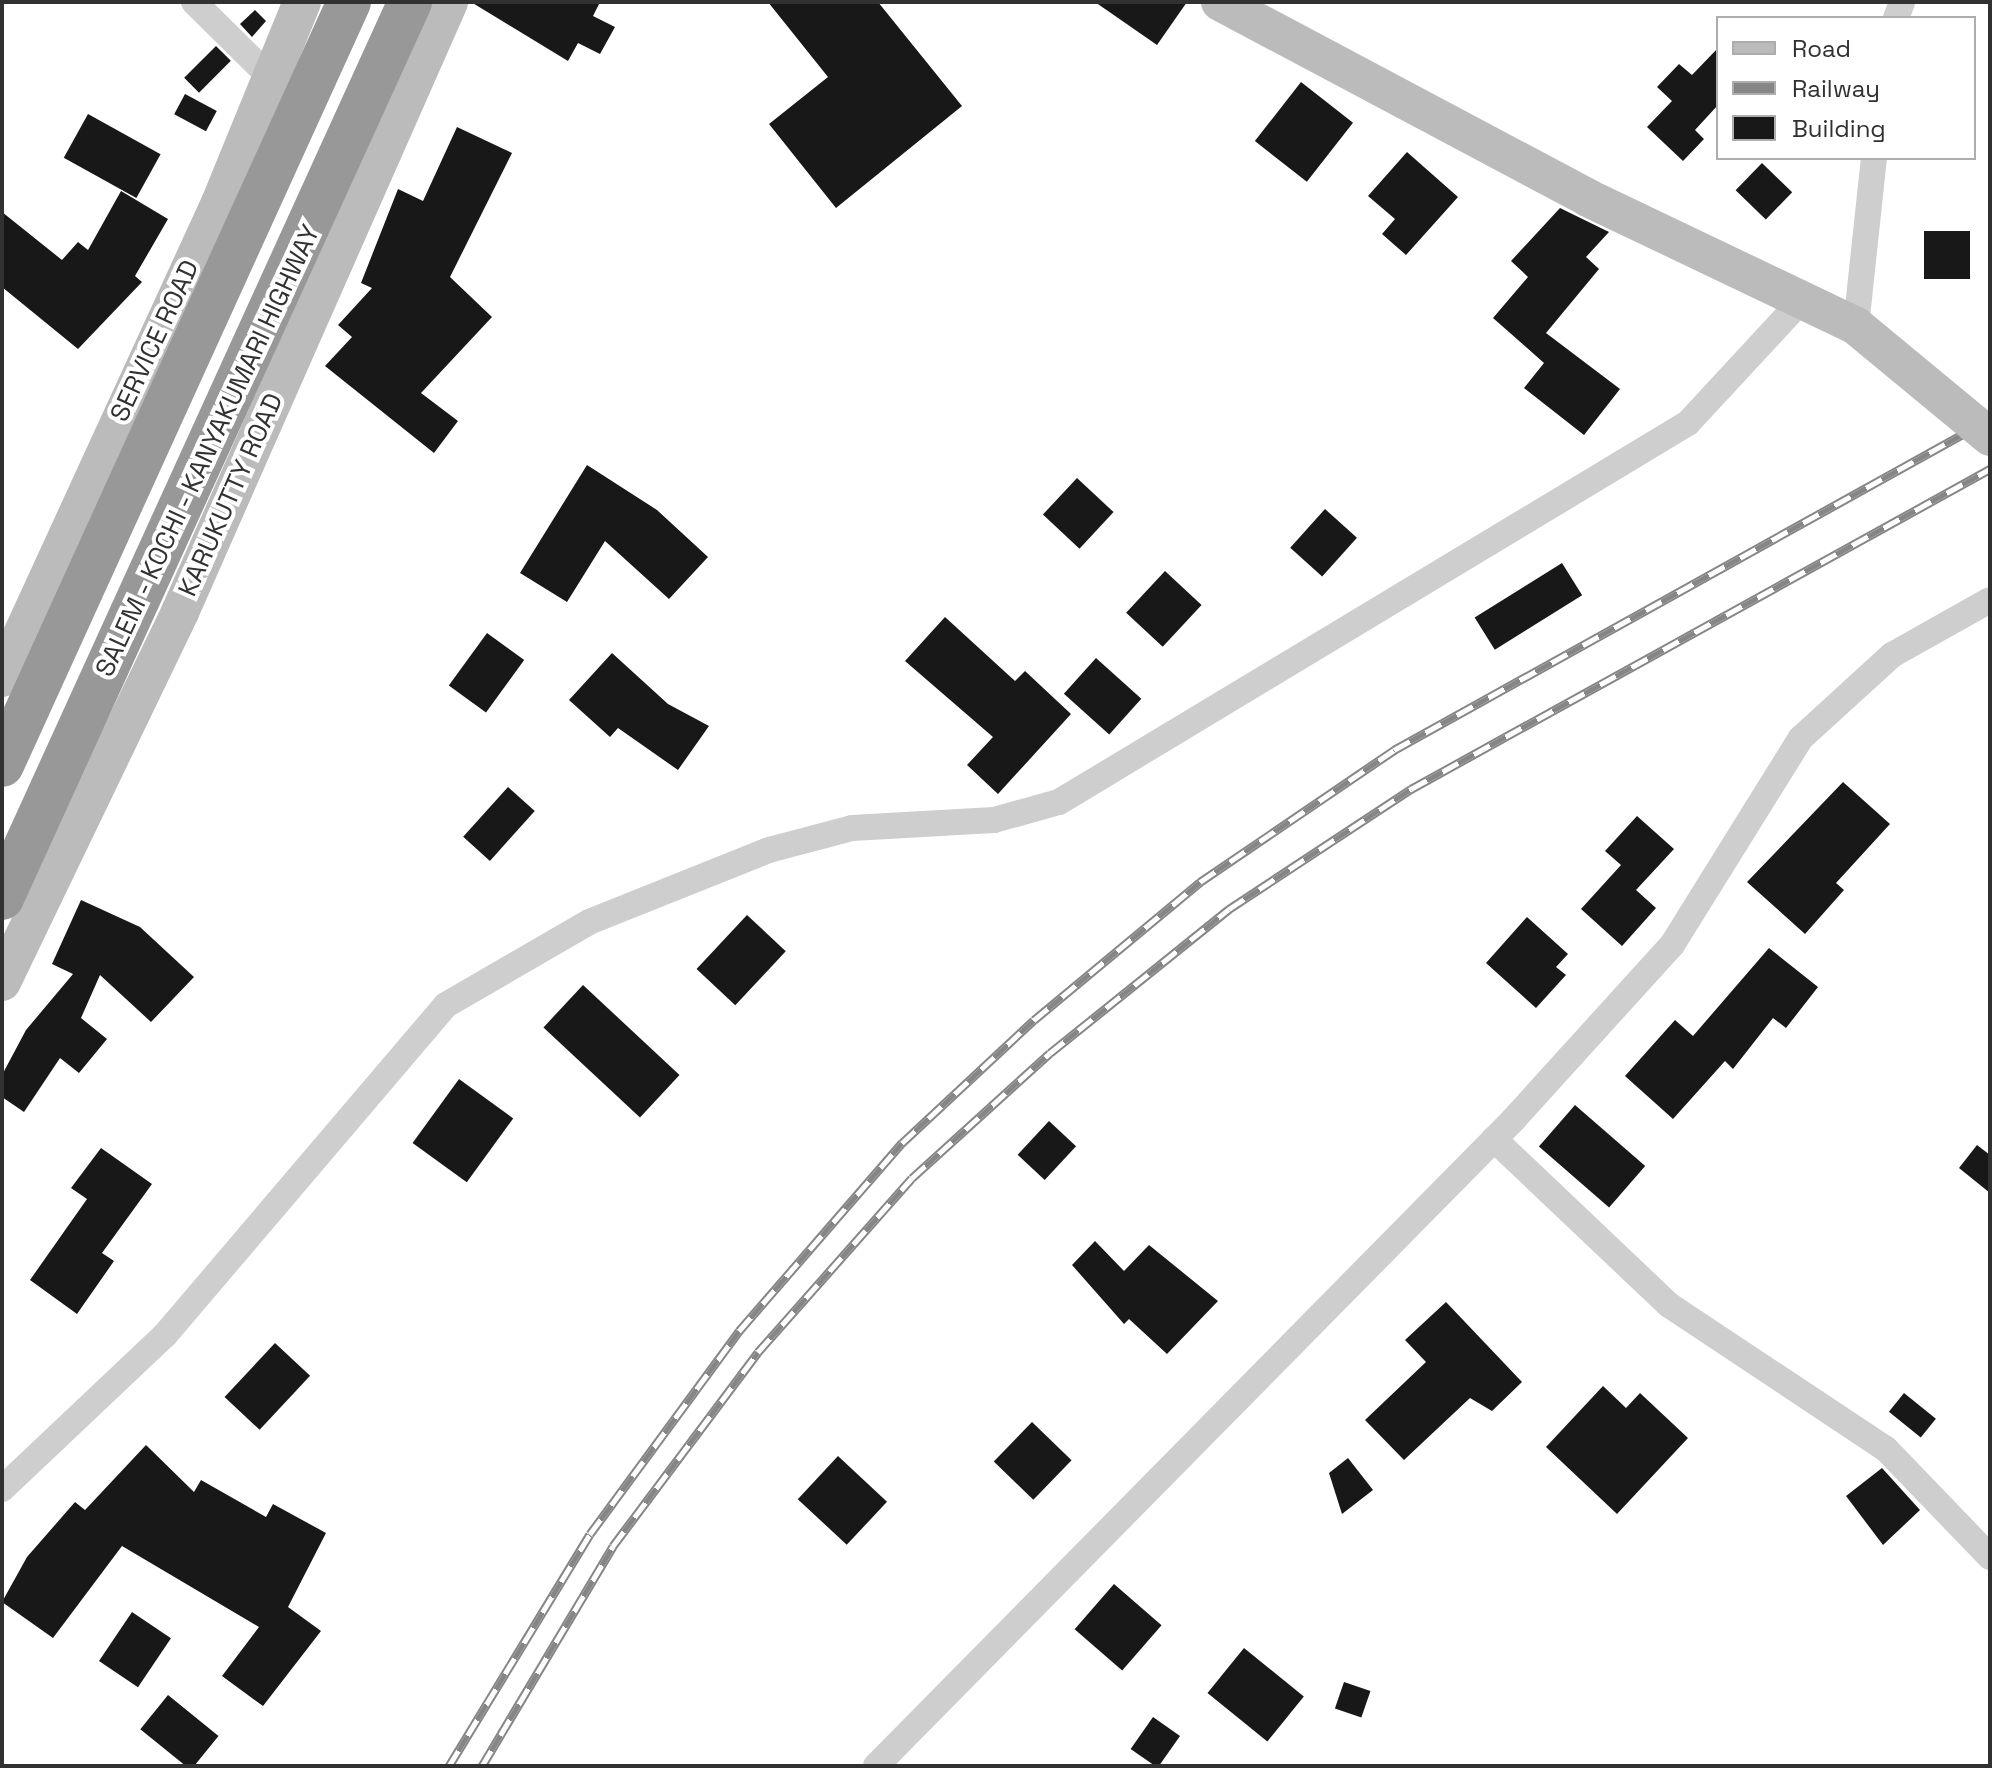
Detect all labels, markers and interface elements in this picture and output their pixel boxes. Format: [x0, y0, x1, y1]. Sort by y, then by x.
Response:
legend [1716, 16, 1976, 160]
text: Road [1792, 33, 1851, 64]
text: Railway [1792, 73, 1880, 104]
text: Building [1792, 113, 1886, 144]
street label: SALEM - KOCHI - KANYAKUMARI HIGHWAY [89, 219, 327, 683]
street label: SERVICE ROAD [104, 255, 206, 427]
street label: KARUKUTTY ROAD [172, 388, 290, 602]

